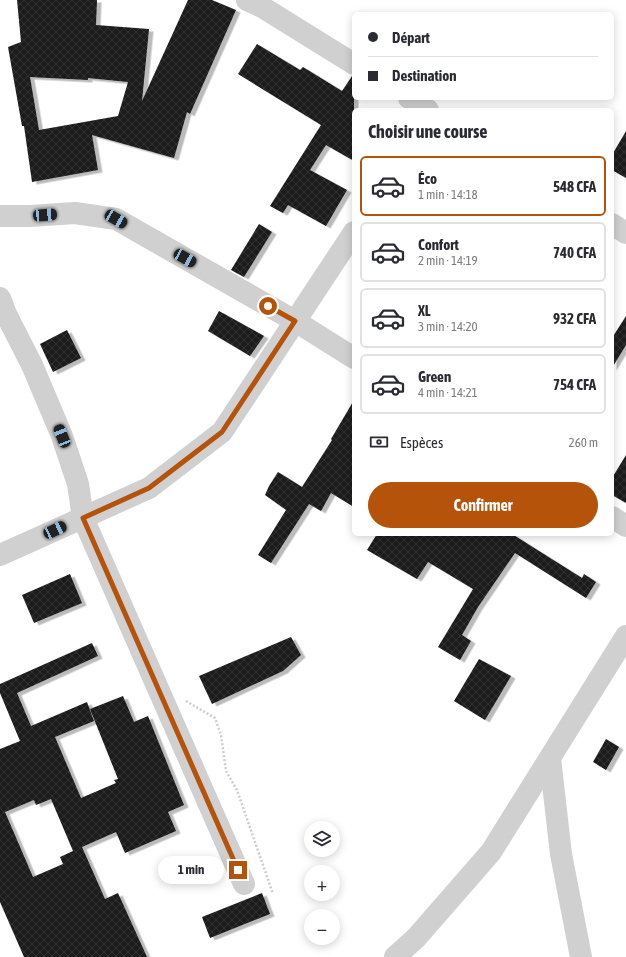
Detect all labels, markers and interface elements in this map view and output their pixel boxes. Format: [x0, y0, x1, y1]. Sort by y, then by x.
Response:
text: Départ [392, 29, 430, 46]
text: Destination [392, 67, 457, 84]
text: Choisir une course [368, 121, 487, 142]
icon: car [370, 168, 406, 204]
text: Éco [418, 170, 437, 187]
text: 548 CFA [553, 178, 596, 195]
text: 1 min · 14:18 [418, 187, 478, 202]
car [33, 208, 57, 222]
car [103, 208, 129, 230]
icon: car [370, 234, 406, 270]
text: Confort [418, 236, 459, 253]
text: 740 CFA [553, 244, 596, 261]
car [172, 247, 198, 269]
text: 2 min · 14:19 [418, 253, 478, 268]
route start [259, 297, 277, 315]
icon: car [370, 300, 406, 336]
text: XL [418, 302, 431, 319]
text: 932 CFA [553, 310, 596, 327]
text: 3 min · 14:20 [418, 319, 478, 334]
icon: car [370, 366, 406, 402]
text: Green [418, 368, 451, 385]
text: 754 CFA [553, 376, 596, 393]
text: 4 min · 14:21 [418, 385, 478, 400]
car [52, 423, 72, 449]
icon: cash [368, 431, 390, 453]
text: Espèces [400, 434, 443, 451]
text: 260 m [569, 435, 598, 450]
button: Confirmer [368, 482, 598, 528]
car [42, 519, 68, 541]
map controls [304, 821, 340, 945]
button: layers [304, 821, 340, 857]
callout: 1 min [158, 856, 224, 884]
route end [229, 861, 247, 879]
text: 1 min [178, 862, 204, 877]
button: + [304, 865, 340, 901]
button: − [304, 909, 340, 945]

